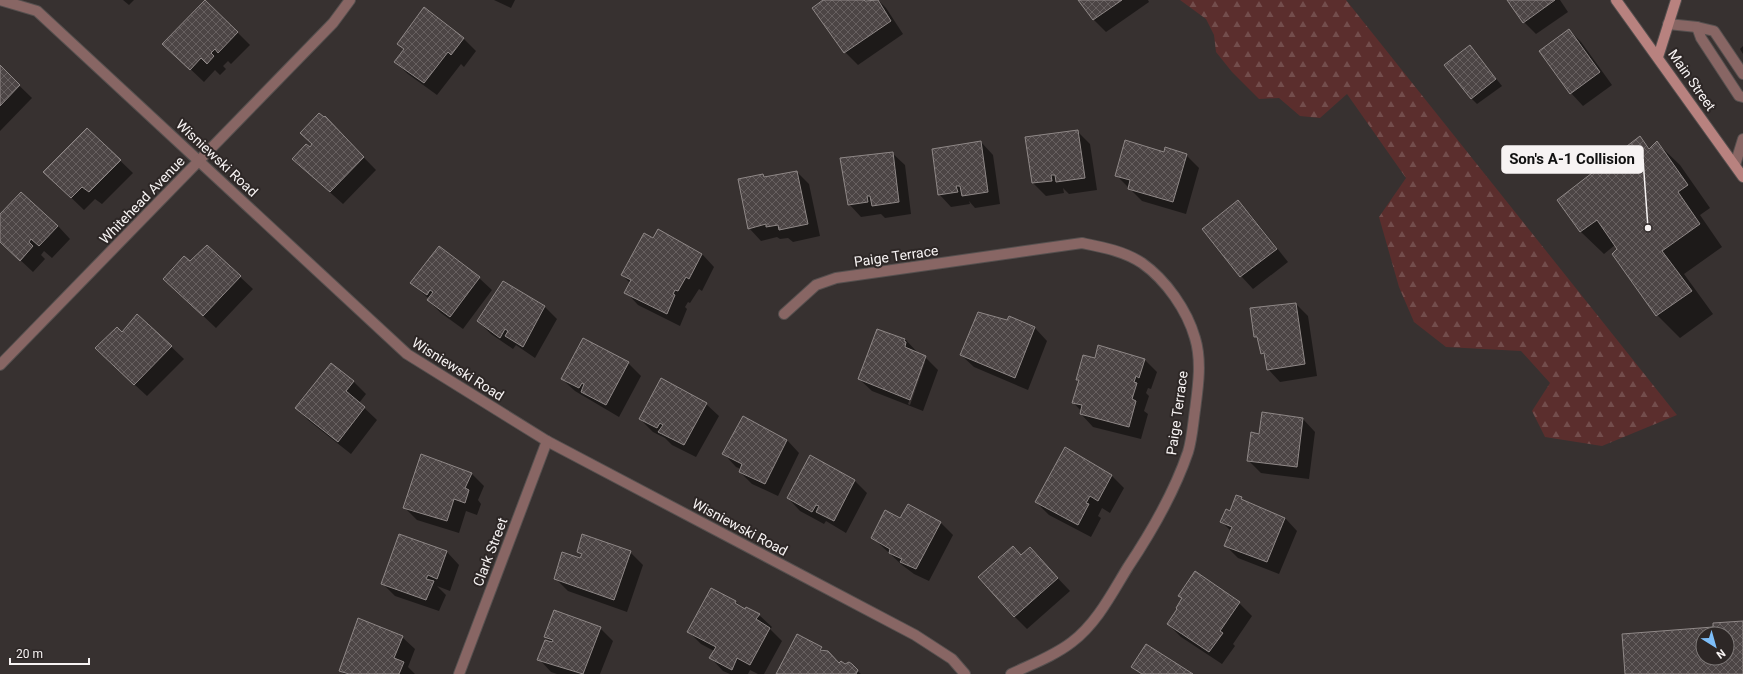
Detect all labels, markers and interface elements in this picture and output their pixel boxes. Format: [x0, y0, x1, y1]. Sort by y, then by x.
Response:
street label: Main Street [1665, 46, 1719, 114]
street label: Wisniewski Road [173, 116, 261, 200]
callout: Son's A-1 Collision [1502, 146, 1643, 173]
text: Son's A-1 Collision [1509, 150, 1635, 168]
street label: Whitehead Avenue [96, 153, 188, 247]
street label: Paige Terrace [853, 242, 939, 270]
street label: Wisniewski Road [409, 334, 507, 404]
street label: Paige Terrace [1163, 370, 1191, 456]
street label: Wisniewski Road [690, 495, 790, 559]
street label: Clark Street [470, 515, 511, 589]
north arrow [1695, 626, 1735, 666]
scale bar [10, 640, 89, 666]
text: N [1714, 646, 1728, 661]
text: 20 m [16, 647, 43, 661]

